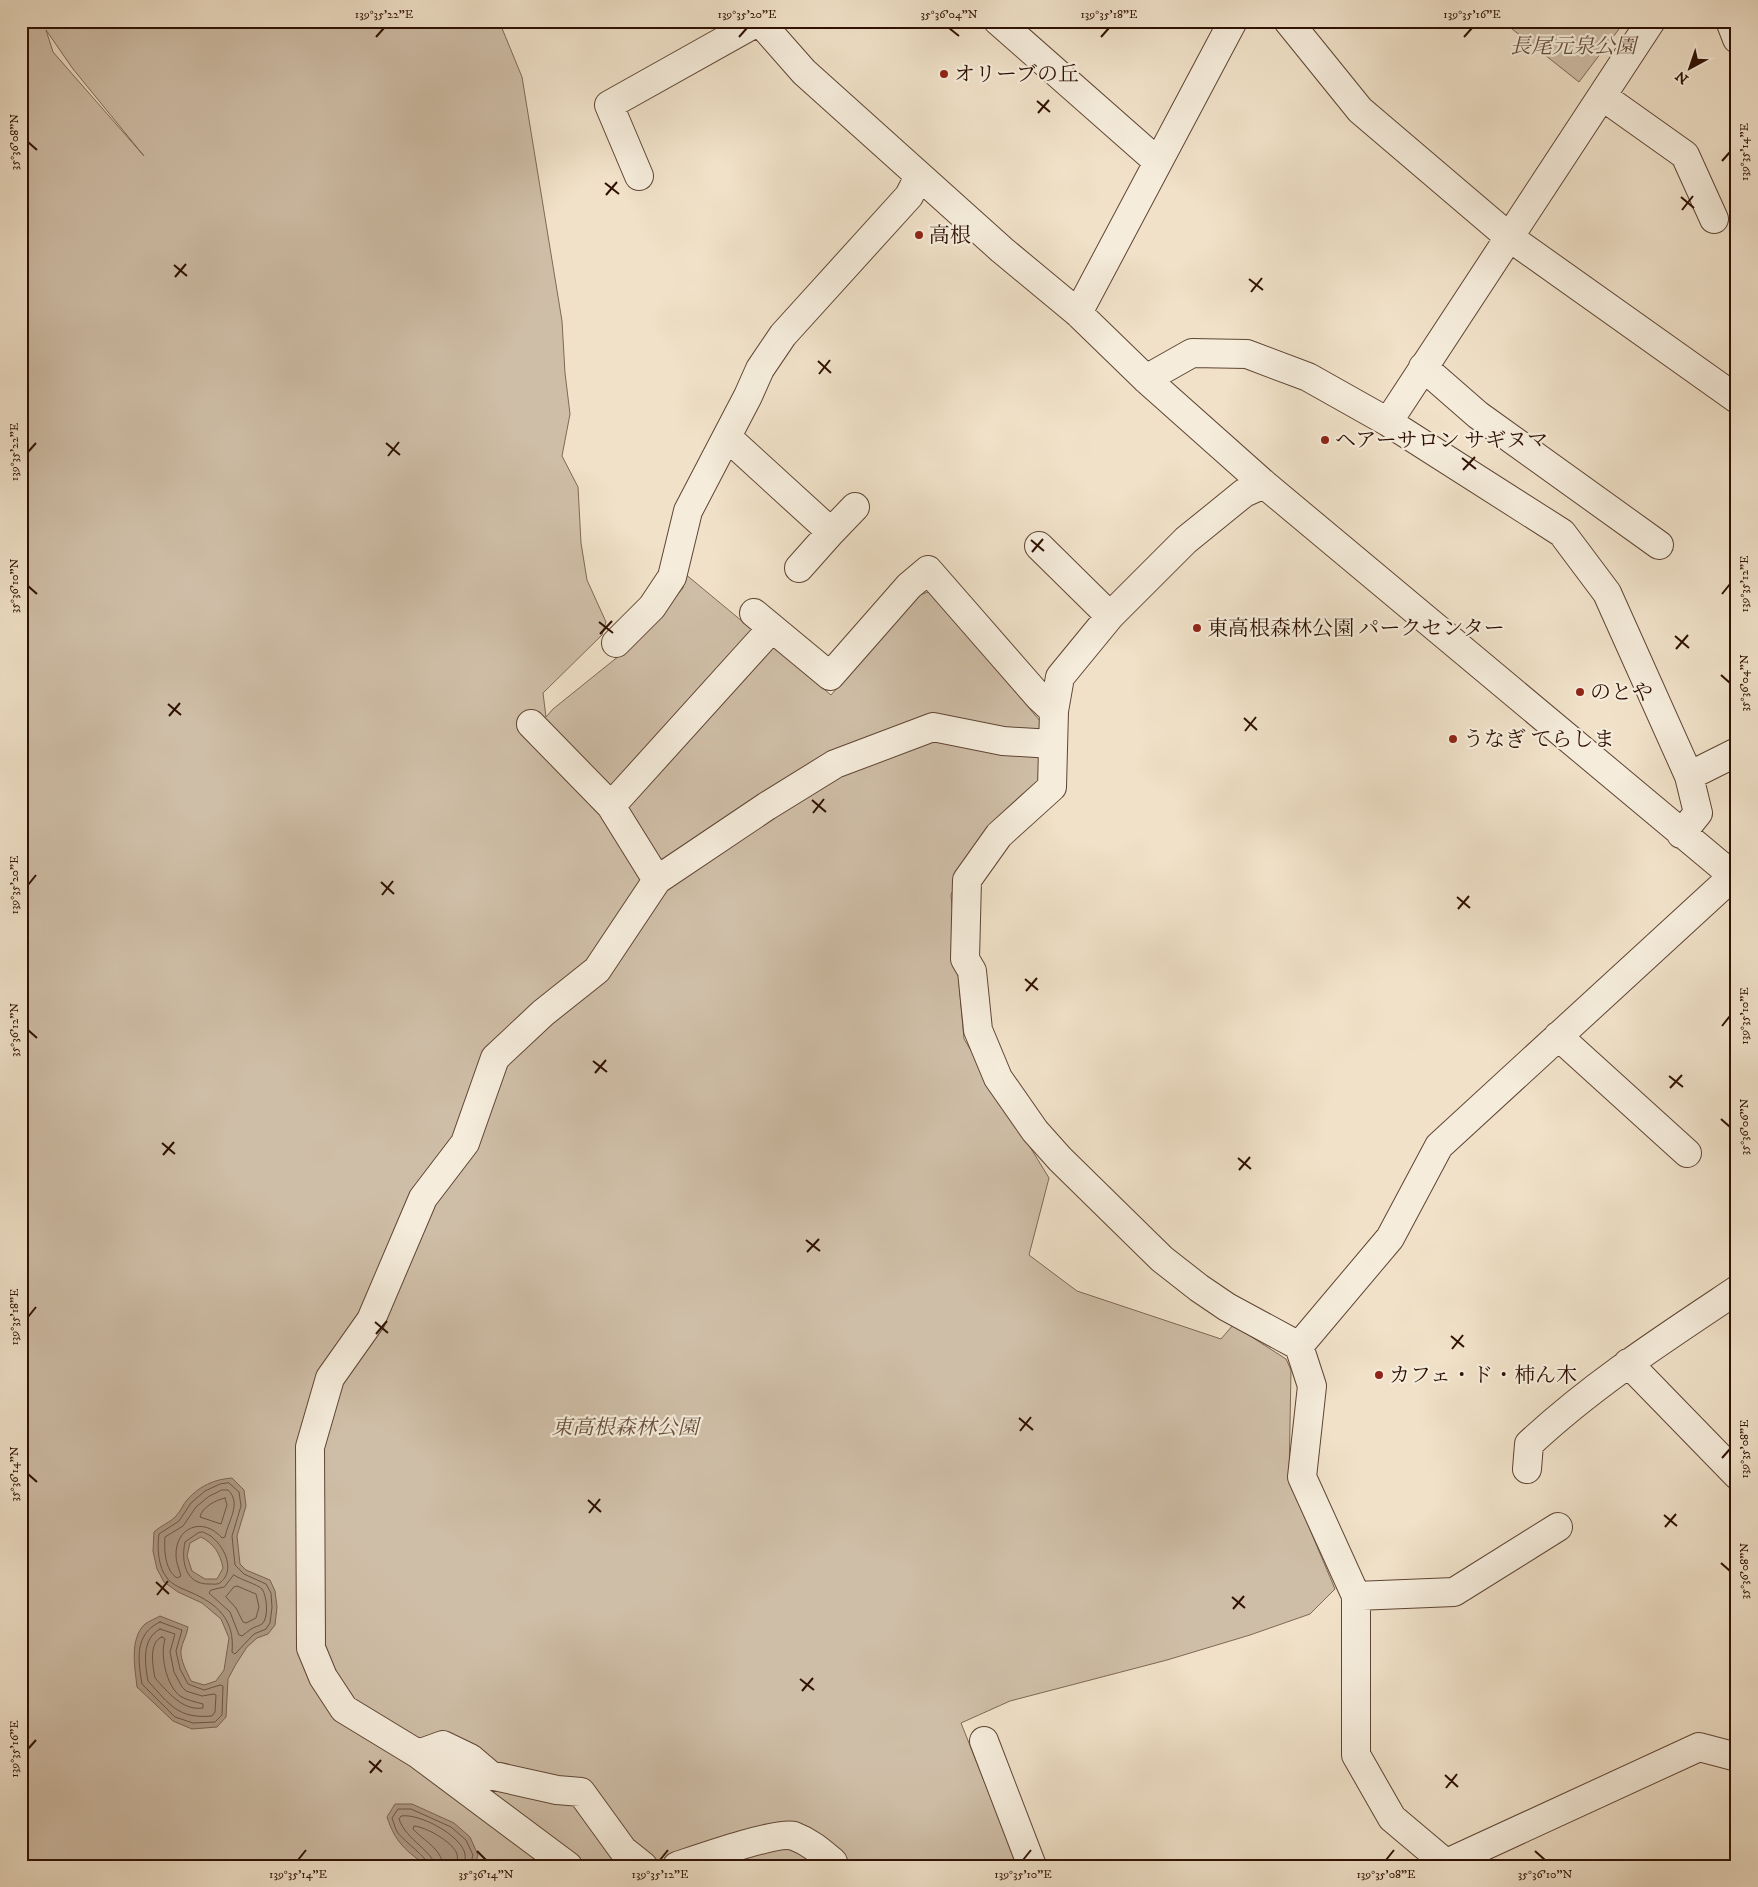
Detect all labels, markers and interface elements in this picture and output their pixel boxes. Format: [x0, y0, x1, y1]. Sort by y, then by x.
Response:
text: 139°35'22"E [355, 7, 414, 22]
text: 139°35'20"E [717, 7, 777, 22]
text: 35°36'04"N [920, 7, 978, 22]
text: 139°35'18"E [1080, 7, 1138, 22]
text: 139°35'16"E [1443, 7, 1501, 22]
park label: 長尾元泉公園 [1510, 34, 1639, 60]
north arrow [1666, 42, 1716, 92]
place label: オリーブの丘 [954, 62, 1079, 88]
text: N [1672, 66, 1692, 88]
marker: オリーブの丘 [938, 68, 950, 80]
text: 35°36'08"N [7, 114, 22, 170]
text: 139°35'14"E [1737, 123, 1752, 181]
place label: 高根 [929, 223, 971, 249]
marker: 高根 [913, 229, 925, 241]
text: 139°35'22"E [7, 422, 22, 481]
place label: ヘアーサロン サギヌマ [1335, 428, 1548, 454]
marker: ヘアーサロン サギヌマ [1319, 434, 1331, 446]
text: 139°35'12"E [1737, 555, 1752, 612]
text: 35°36'10"N [7, 558, 22, 613]
place label: 東高根森林公園 パークセンター [1207, 616, 1505, 642]
marker: 東高根森林公園 パークセンター [1191, 622, 1203, 634]
text: 35°36'04"N [1737, 654, 1752, 712]
place label: のとや [1590, 680, 1653, 706]
marker: のとや [1574, 686, 1586, 698]
place label: うなぎ てらしま [1463, 727, 1615, 753]
marker: うなぎ てらしま [1447, 733, 1459, 745]
text: 139°35'20"E [7, 855, 22, 915]
text: 139°35'10"E [1737, 987, 1752, 1045]
text: 35°36'12"N [7, 1003, 22, 1057]
text: 35°36'06"N [1737, 1099, 1752, 1155]
text: 139°35'18"E [7, 1288, 22, 1346]
place label: カフェ・ド・柿ん木 [1389, 1363, 1577, 1389]
marker: カフェ・ド・柿ん木 [1373, 1369, 1385, 1381]
park label: 東高根森林公園 [552, 1415, 701, 1441]
text: 139°35'08"E [1737, 1419, 1752, 1479]
text: 35°36'14"N [7, 1446, 22, 1502]
text: 35°36'08"N [1737, 1543, 1752, 1599]
text: 139°35'16"E [7, 1720, 22, 1778]
text: 139°35'14"E [269, 1867, 327, 1882]
text: 35°36'14"N [458, 1867, 514, 1882]
text: 139°35'12"E [632, 1867, 689, 1882]
text: 139°35'10"E [994, 1867, 1052, 1882]
text: 139°35'08"E [1356, 1867, 1416, 1882]
text: 35°36'10"N [1518, 1867, 1573, 1882]

